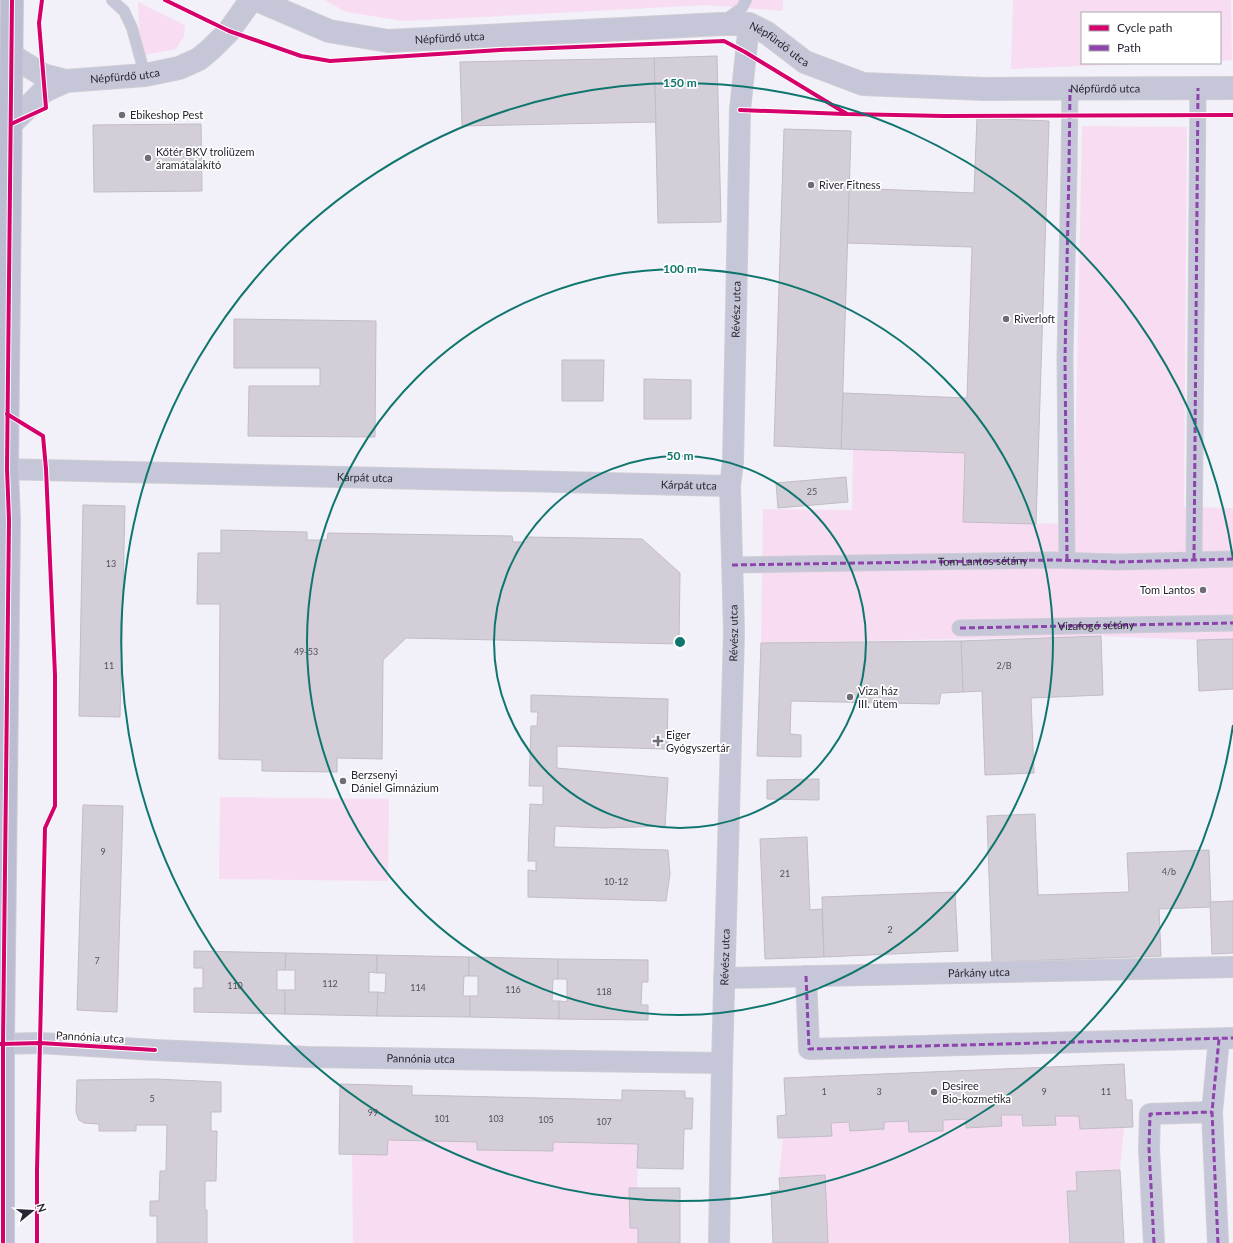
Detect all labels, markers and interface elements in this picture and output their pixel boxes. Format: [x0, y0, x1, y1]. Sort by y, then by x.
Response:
legend [1081, 12, 1221, 64]
street label: Népfürdő utca [748, 18, 811, 69]
text: Cycle path [1117, 20, 1172, 35]
street label: Népfürdő utca [414, 29, 485, 46]
text: Path [1117, 40, 1141, 55]
street label: Népfürdő utca [90, 65, 161, 85]
text: 150 m [663, 75, 697, 90]
street label: Népfürdő utca [1070, 81, 1140, 95]
place label: Ebikeshop Pest [130, 108, 203, 121]
marker: Ebikeshop Pest [117, 110, 127, 120]
place label: Kőtér BKV troliüzem áramátalakító [156, 145, 255, 171]
marker: Kőtér BKV troliüzem áramátalakító [143, 153, 153, 163]
place label: River Fitness [819, 178, 881, 191]
marker: River Fitness [806, 180, 816, 190]
text: 100 m [663, 261, 697, 276]
street label: Révész utca [728, 281, 743, 338]
place label: Riverloft [1014, 312, 1056, 325]
marker: Riverloft [1001, 314, 1011, 324]
text: 50 m [667, 448, 693, 463]
street label: Kárpát utca [337, 470, 393, 484]
street label: Kárpát utca [661, 477, 717, 492]
house number: 25 [807, 486, 817, 497]
street label: Tom Lantos sétány [938, 553, 1028, 568]
house number: 13 [106, 558, 116, 569]
place label: Tom Lantos [1140, 583, 1195, 596]
marker: Tom Lantos [1198, 585, 1208, 595]
street label: Révész utca [726, 605, 740, 662]
street label: Vizafogó sétány [1057, 618, 1135, 632]
centre of rings [673, 635, 687, 649]
house number: 49-53 [294, 646, 318, 657]
house number: 11 [104, 660, 114, 671]
house number: 2/B [996, 660, 1012, 671]
place label: Viza ház III. ütem [858, 684, 898, 710]
marker: Viza ház III. ütem [845, 692, 855, 702]
place label: Eiger Gyógyszertár [666, 728, 730, 754]
marker: Eiger Gyógyszertár [653, 736, 663, 746]
place label: Berzsenyi Dániel Gimnázium [351, 768, 439, 794]
marker: Berzsenyi Dániel Gimnázium [338, 776, 348, 786]
house number: 9 [100, 846, 106, 857]
house number: 4/b [1162, 866, 1176, 877]
house number: 21 [780, 868, 790, 879]
house number: 10-12 [604, 876, 628, 887]
house number: 2 [887, 924, 893, 935]
street label: Révész utca [717, 928, 732, 986]
house number: 7 [94, 955, 100, 966]
street label: Párkány utca [948, 965, 1010, 979]
house number: 112 [322, 978, 338, 989]
house number: 110 [227, 980, 243, 991]
house number: 114 [410, 982, 426, 993]
house number: 116 [505, 984, 521, 995]
house number: 118 [596, 986, 612, 997]
street label: Pannónia utca [56, 1028, 124, 1045]
street label: Pannónia utca [386, 1051, 455, 1065]
place label: Desiree Bio-kozmetika [942, 1079, 1011, 1105]
house number: 1 [821, 1086, 827, 1097]
house number: 3 [876, 1086, 882, 1097]
house number: 9 [1041, 1086, 1047, 1097]
house number: 11 [1101, 1086, 1111, 1097]
marker: Desiree Bio-kozmetika [929, 1087, 939, 1097]
house number: 5 [149, 1093, 155, 1104]
house number: 99 [368, 1107, 378, 1118]
house number: 101 [434, 1113, 450, 1124]
house number: 103 [488, 1113, 504, 1124]
house number: 105 [538, 1114, 554, 1125]
house number: 107 [596, 1116, 612, 1127]
north arrow [12, 1191, 52, 1231]
text: N [34, 1202, 49, 1214]

